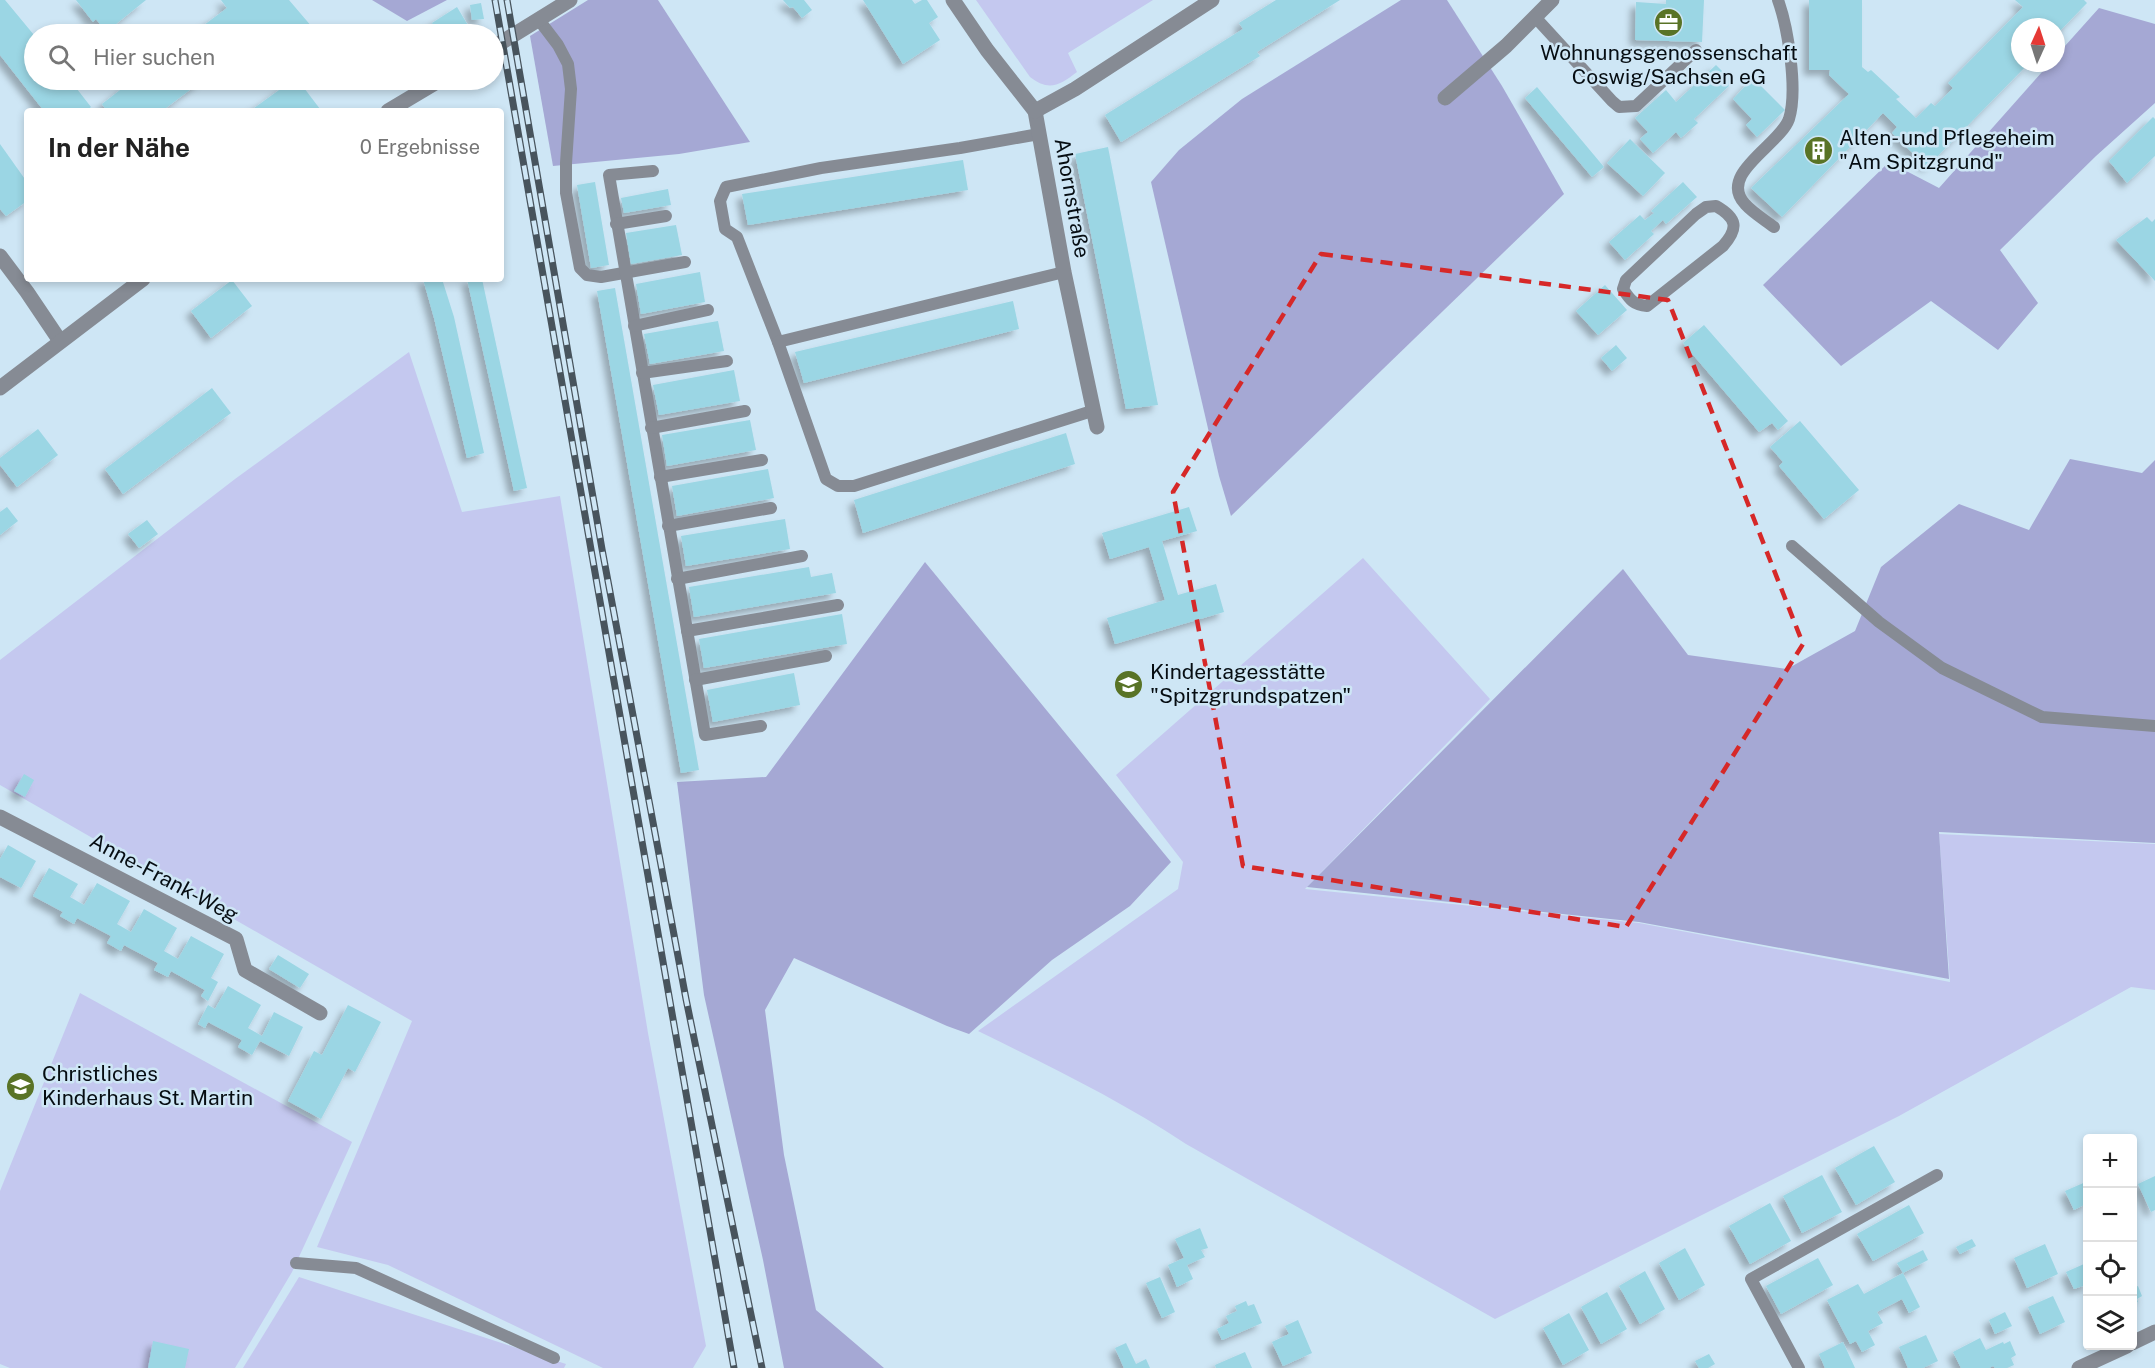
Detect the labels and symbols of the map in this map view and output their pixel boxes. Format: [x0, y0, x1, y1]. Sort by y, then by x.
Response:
office icon: Wohnungsgenossenschaft Coswig/Sachsen eG [1653, 6, 1685, 38]
north arrow [2011, 18, 2065, 72]
place label: Wohnungsgenossenschaft Coswig/Sachsen eG [1540, 40, 1798, 89]
place label: Alten- und Pflegeheim "Am Spitzgrund" [1839, 125, 2055, 174]
building icon: Alten- und Pflegeheim "Am Spitzgrund" [1802, 134, 1834, 166]
street label: Ahornstraße [1050, 136, 1095, 260]
place label: Kindertagesstätte "Spitzgrundspatzen" [1150, 659, 1351, 708]
school or university icon: Kindertagesstätte "Spitzgrundspatzen" [1113, 668, 1145, 700]
street label: Anne-Frank-Weg [86, 828, 243, 927]
place label: Christliches Kinderhaus St. Martin [42, 1061, 253, 1110]
school or university icon: Christliches Kinderhaus St. Martin [5, 1070, 37, 1102]

